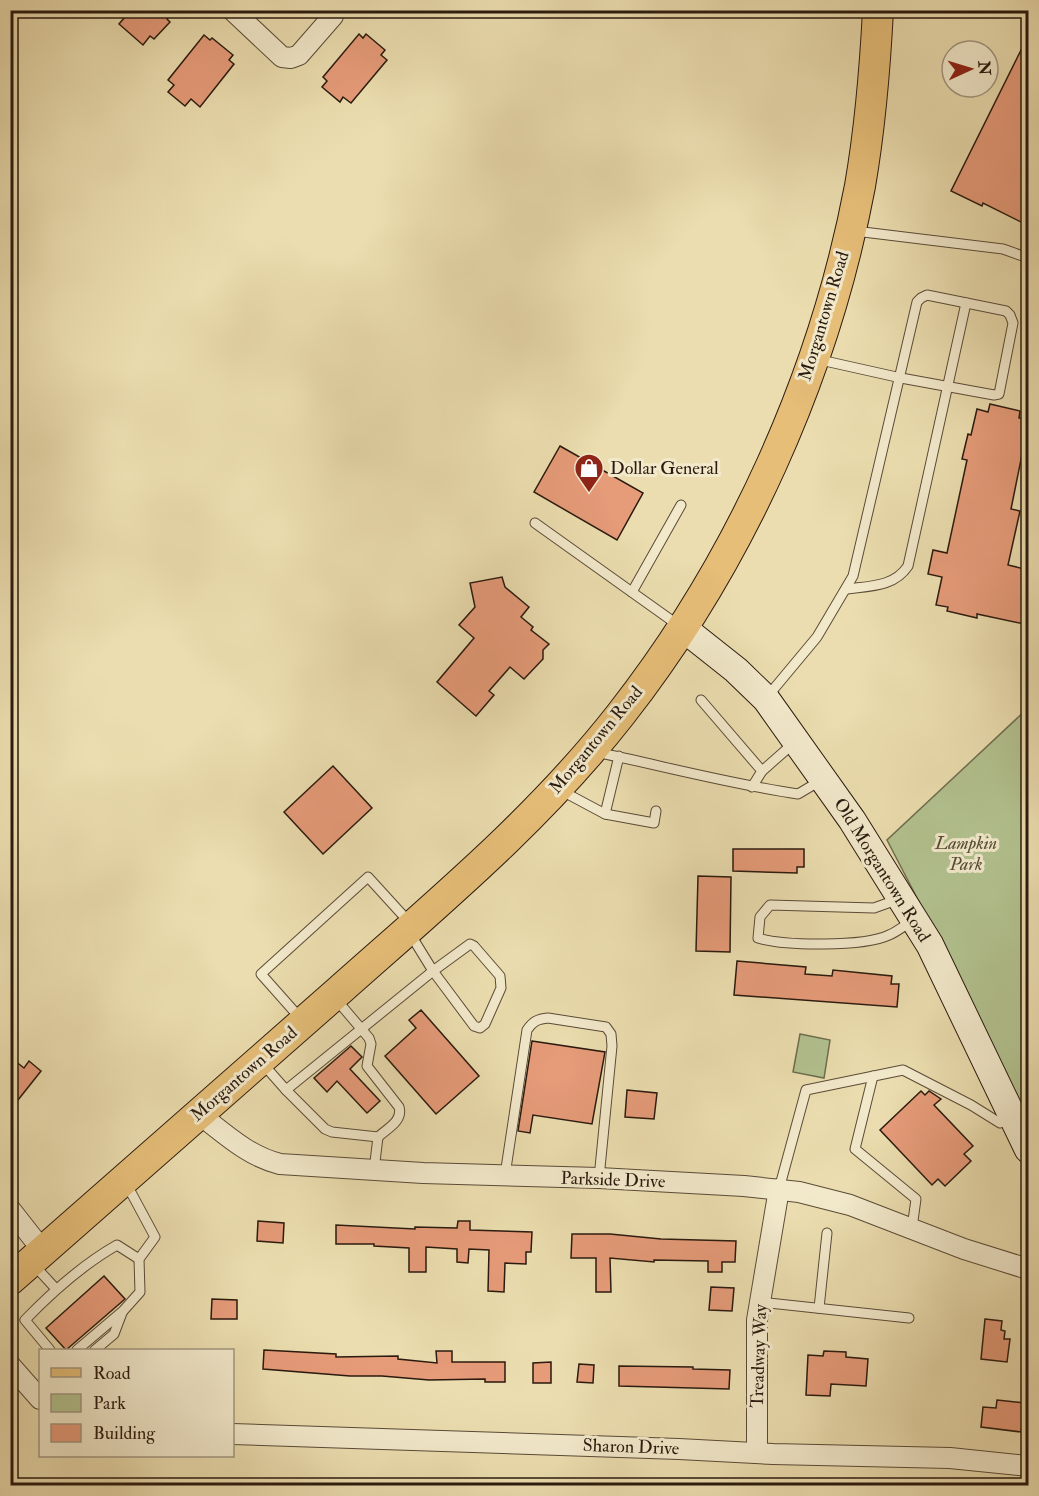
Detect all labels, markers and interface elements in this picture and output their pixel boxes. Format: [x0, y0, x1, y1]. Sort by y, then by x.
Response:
north arrow [940, 39, 1000, 99]
text: N [973, 59, 994, 77]
street label: Morgantown Road [793, 248, 855, 383]
shop icon: Dollar General [573, 452, 605, 494]
place label: Dollar General [610, 457, 719, 480]
street label: Morgantown Road [544, 681, 648, 799]
street label: Old Morgantown Road [828, 794, 936, 946]
park label: Lampkin Park [934, 832, 997, 876]
street label: Morgantown Road [186, 1021, 302, 1127]
street label: Parkside Drive [560, 1167, 666, 1193]
street label: Treadway Way [746, 1303, 772, 1408]
legend [39, 1349, 234, 1457]
text: Road [93, 1362, 131, 1385]
text: Park [93, 1392, 126, 1415]
text: Building [93, 1422, 156, 1445]
street label: Sharon Drive [582, 1434, 680, 1460]

